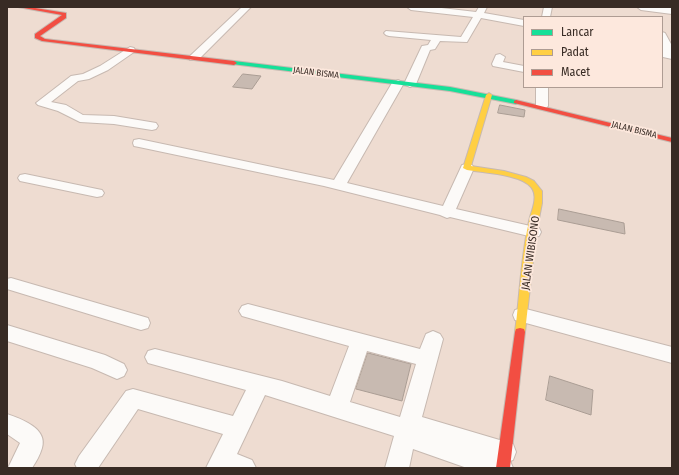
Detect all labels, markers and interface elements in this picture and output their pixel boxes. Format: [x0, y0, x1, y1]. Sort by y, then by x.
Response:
legend [523, 16, 663, 88]
text: Lancar [561, 25, 594, 39]
text: Padat [561, 45, 589, 59]
street label: JALAN BISMA [292, 65, 340, 81]
text: Macet [561, 65, 590, 79]
street label: JALAN BISMA [610, 119, 658, 141]
street label: JALAN WIBISONO [519, 215, 543, 291]

